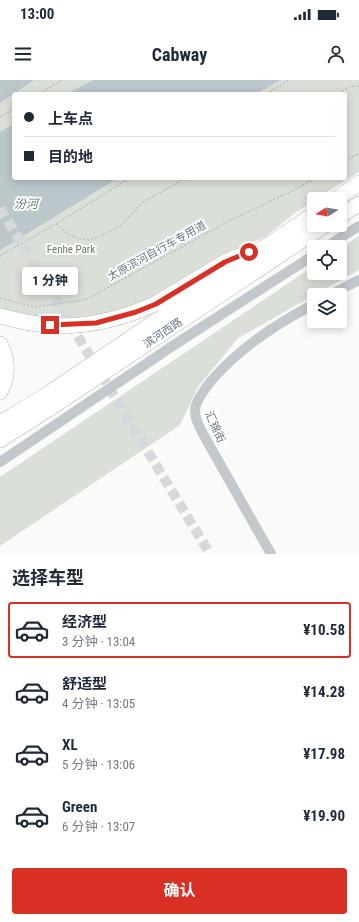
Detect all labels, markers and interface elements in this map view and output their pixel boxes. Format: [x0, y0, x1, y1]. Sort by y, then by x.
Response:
text: 13:00 [20, 5, 54, 23]
icon: menu [12, 43, 34, 65]
icon: person [325, 43, 347, 65]
text: Cabway [152, 44, 207, 65]
text: 上车点 [48, 110, 93, 128]
text: 目的地 [48, 148, 93, 166]
north arrow [307, 192, 347, 232]
map controls [307, 192, 347, 328]
water label: 汾河 [14, 197, 40, 211]
street label: 太原滨河自行车专用道 [106, 219, 208, 283]
button: locate [307, 240, 347, 280]
park label: Fenhe Park [47, 243, 95, 256]
route start [240, 243, 258, 261]
callout: 1 分钟 [22, 267, 78, 295]
text: 1 分钟 [32, 273, 68, 288]
button: layers [307, 288, 347, 328]
street label: 滨河西路 [141, 315, 185, 351]
route end [41, 316, 59, 334]
street label: 汇锦街 [202, 409, 228, 445]
text: 选择车型 [12, 567, 84, 588]
icon: car [14, 612, 50, 648]
text: 经济型 [62, 613, 107, 631]
text: ¥10.58 [303, 621, 345, 639]
text: 3 分钟 · 13:04 [62, 634, 135, 649]
icon: car [14, 674, 50, 710]
text: 舒适型 [62, 675, 107, 693]
text: ¥14.28 [303, 683, 345, 701]
text: 4 分钟 · 13:05 [62, 696, 135, 711]
icon: car [14, 736, 50, 772]
text: XL [62, 736, 78, 754]
text: ¥17.98 [303, 745, 345, 763]
text: 5 分钟 · 13:06 [62, 757, 135, 772]
icon: car [14, 798, 50, 834]
text: Green [62, 798, 97, 816]
text: ¥19.90 [303, 807, 345, 825]
text: 6 分钟 · 13:07 [62, 819, 135, 834]
button: 确认 [12, 868, 347, 914]

